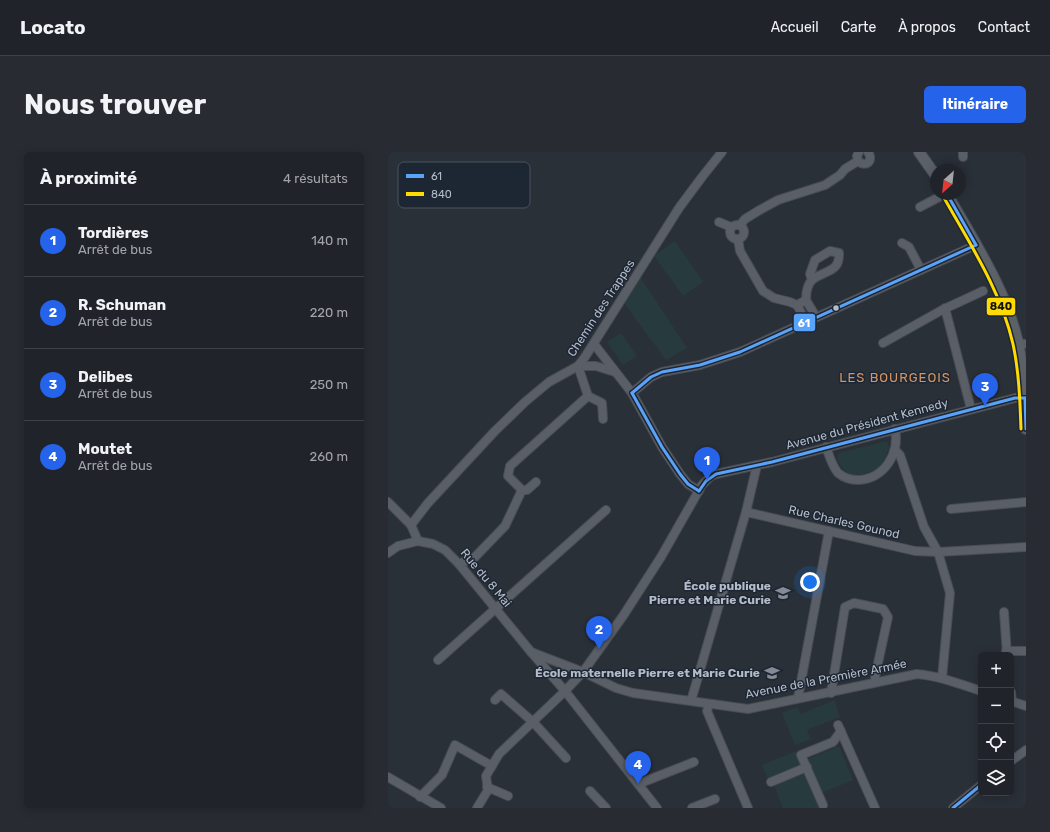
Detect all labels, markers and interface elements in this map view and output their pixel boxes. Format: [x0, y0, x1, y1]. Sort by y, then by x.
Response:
text: Locato [20, 16, 86, 39]
text: Accueil [771, 19, 819, 36]
text: Carte [841, 19, 876, 36]
text: À propos [898, 19, 956, 36]
text: Contact [978, 19, 1030, 36]
button: Itinéraire [924, 86, 1026, 123]
text: Nous trouver [24, 88, 206, 121]
legend [398, 162, 530, 208]
north arrow [930, 164, 966, 200]
text: À proximité [40, 168, 137, 188]
text: 61 [431, 170, 442, 183]
text: 4 résultats [283, 171, 348, 186]
text: 840 [431, 188, 452, 201]
text: Tordières [78, 224, 149, 242]
text: 1 [50, 233, 56, 248]
text: 140 m [311, 233, 348, 248]
text: Arrêt de bus [78, 242, 152, 257]
street label: Chemin des Trappes [564, 257, 638, 359]
text: R. Schuman [78, 296, 166, 314]
line badge: 840 [986, 297, 1016, 316]
text: 840 [990, 300, 1012, 313]
unlabelled marker [831, 303, 841, 313]
text: 2 [49, 305, 57, 320]
text: 220 m [310, 305, 348, 320]
line badge: 61 [793, 313, 816, 332]
text: Arrêt de bus [78, 314, 152, 329]
text: 61 [798, 317, 810, 330]
text: Delibes [78, 368, 133, 386]
district label: LES BOURGEOIS [839, 370, 951, 385]
pin: 3 [972, 373, 998, 406]
text: 3 [49, 377, 57, 392]
text: 250 m [310, 377, 348, 392]
text: Arrêt de bus [78, 386, 152, 401]
street label: Avenue du Président Kennedy [784, 395, 950, 452]
text: Moutet [78, 440, 132, 458]
pin: 1 [694, 447, 720, 480]
text: 4 [49, 449, 57, 464]
text: 260 m [310, 449, 348, 464]
text: Arrêt de bus [78, 458, 152, 473]
street label: Rue Charles Gounod [787, 502, 901, 542]
street label: Rue du 8 Mai [458, 546, 514, 610]
your location [800, 572, 820, 592]
place label: École publique Pierre et Marie Curie [649, 579, 771, 607]
school or university icon: École publique Pierre et Marie Curie [774, 584, 792, 602]
pin: 2 [586, 616, 612, 649]
map controls [978, 652, 1014, 796]
button: + [978, 652, 1014, 688]
street label: Avenue de la Première Armée [744, 656, 908, 702]
school or university icon: École maternelle Pierre et Marie Curie [763, 664, 781, 682]
place label: École maternelle Pierre et Marie Curie [535, 666, 760, 680]
button: − [978, 688, 1014, 724]
button: locate [978, 724, 1014, 760]
pin: 4 [625, 751, 651, 784]
button: layers [978, 760, 1014, 796]

